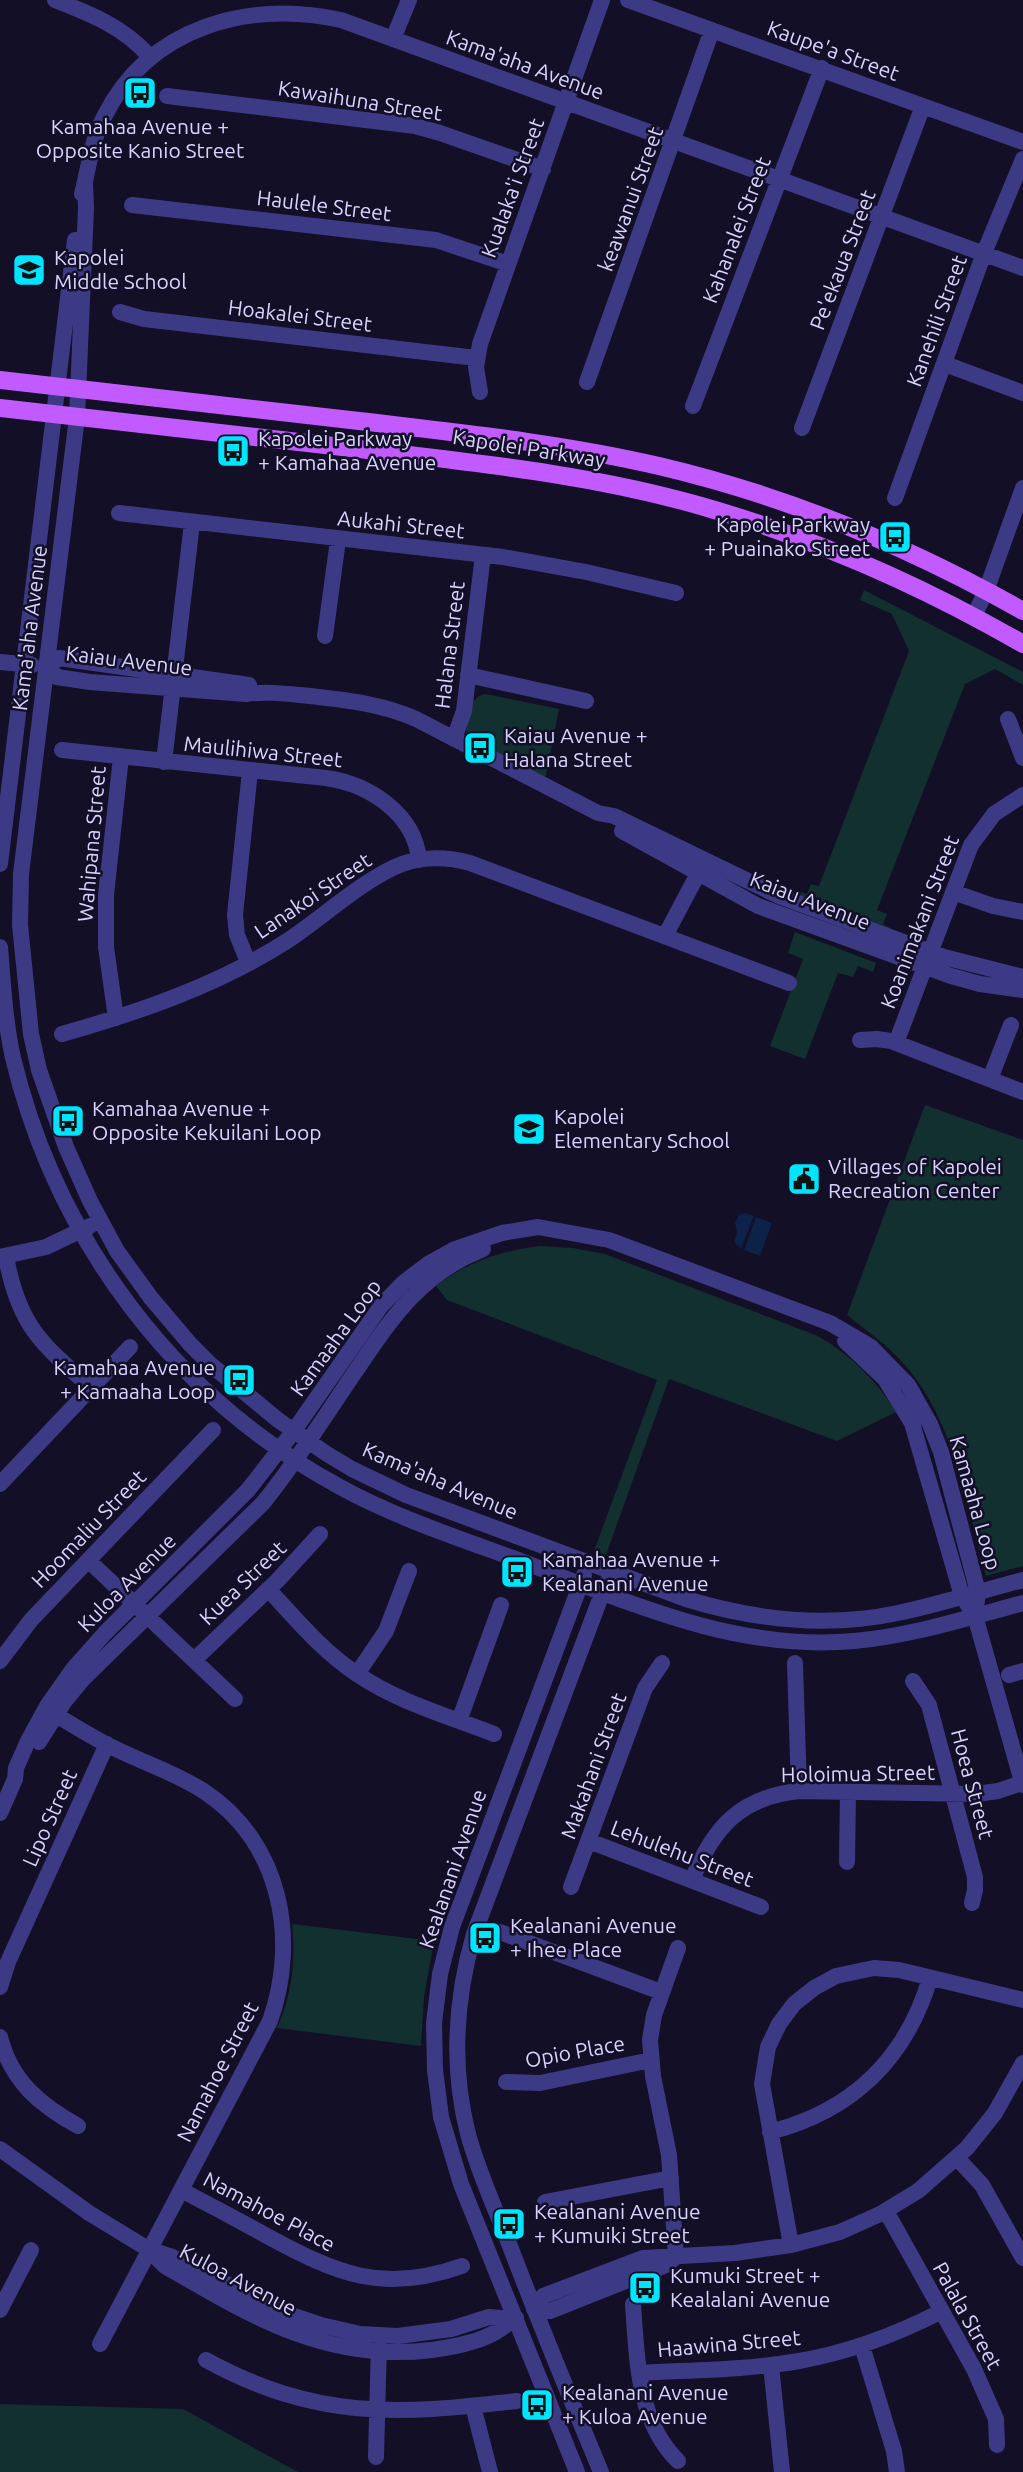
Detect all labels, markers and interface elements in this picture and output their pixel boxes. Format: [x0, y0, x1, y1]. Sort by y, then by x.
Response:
street label: Kaupe'a Street [764, 15, 902, 85]
street label: Kama'aha Avenue [443, 24, 608, 104]
bus stop icon: Kamahaa Avenue + Opposite Kanio Street [121, 74, 159, 112]
street label: Kawaihuna Street [276, 75, 444, 125]
place label: Kamahaa Avenue + Opposite Kanio Street [36, 114, 244, 162]
street label: Kualaka'i Street [476, 115, 548, 261]
street label: keawanui Street [593, 123, 667, 274]
street label: Kahanalei Street [697, 153, 775, 306]
street label: Haulele Street [256, 185, 393, 225]
street label: Pe'ekaua Street [804, 186, 880, 333]
place label: Kapolei Middle School [54, 245, 187, 293]
school or university icon: Kapolei Middle School [10, 251, 48, 289]
street label: Kanehili Street [901, 252, 971, 390]
street label: Hoakalei Street [227, 294, 373, 336]
street label: Kapolei Parkway [451, 424, 607, 472]
place label: Kapolei Parkway + Kamahaa Avenue [258, 426, 436, 474]
bus stop icon: Kapolei Parkway + Kamahaa Avenue [214, 432, 252, 470]
street label: Aukahi Street [336, 505, 466, 543]
place label: Kapolei Parkway + Puainako Street [704, 512, 870, 560]
bus stop icon: Kapolei Parkway + Puainako Street [876, 518, 914, 556]
street label: Kama'aha Avenue [7, 544, 51, 712]
street label: Halana Street [429, 580, 469, 710]
street label: Kaiau Avenue [65, 640, 194, 680]
place label: Kaiau Avenue + Halana Street [504, 723, 648, 771]
bus stop icon: Kaiau Avenue + Halana Street [461, 729, 499, 767]
street label: Maulihiwa Street [183, 731, 344, 771]
street label: Wahipana Street [72, 765, 110, 923]
street label: Koanimakani Street [875, 832, 963, 1012]
street label: Lanakoi Street [250, 847, 375, 943]
street label: Kaiau Avenue [747, 866, 874, 934]
place label: Kamahaa Avenue + Opposite Kekuilani Loop [92, 1096, 322, 1144]
bus stop icon: Kamahaa Avenue + Opposite Kekuilani Loop [49, 1102, 87, 1140]
place label: Kapolei Elementary School [554, 1104, 730, 1152]
school or university icon: Kapolei Elementary School [510, 1110, 548, 1148]
place label: Villages of Kapolei Recreation Center [828, 1154, 1002, 1202]
public building icon: Villages of Kapolei Recreation Center [785, 1160, 823, 1198]
street label: Kamaaha Loop [285, 1274, 386, 1400]
place label: Kamahaa Avenue + Kamaaha Loop [53, 1355, 215, 1403]
bus stop icon: Kamahaa Avenue + Kamaaha Loop [220, 1361, 258, 1399]
street label: Kamaaha Loop [945, 1433, 1007, 1573]
street label: Kama'aha Avenue [359, 1437, 522, 1524]
street label: Hoomaliu Street [26, 1465, 150, 1592]
street label: Kuloa Avenue [72, 1528, 180, 1636]
street label: Kuea Street [194, 1535, 290, 1629]
place label: Kamahaa Avenue + Kealanani Avenue [542, 1547, 720, 1595]
bus stop icon: Kamahaa Avenue + Kealanani Avenue [498, 1553, 536, 1591]
street label: Makahani Street [555, 1689, 631, 1842]
street label: Hoea Street [947, 1726, 999, 1841]
street label: Holoimua Street [781, 1760, 935, 1786]
street label: Lipo Street [17, 1765, 81, 1870]
street label: Kealanani Avenue [414, 1786, 491, 1951]
street label: Lehulehu Street [608, 1815, 757, 1891]
place label: Kealanani Avenue + Ihee Place [510, 1913, 677, 1961]
bus stop icon: Kealanani Avenue + Ihee Place [466, 1919, 504, 1957]
street label: Namahoe Street [171, 1997, 263, 2146]
street label: Opio Place [523, 2030, 627, 2072]
street label: Namahoe Place [200, 2166, 339, 2256]
place label: Kealanani Avenue + Kumuiki Street [534, 2199, 701, 2247]
bus stop icon: Kealanani Avenue + Kumuiki Street [490, 2205, 528, 2243]
street label: Kuloa Avenue [176, 2238, 301, 2320]
street label: Palala Street [928, 2258, 1007, 2373]
place label: Kumuki Street + Kealalani Avenue [670, 2263, 830, 2311]
bus stop icon: Kumuki Street + Kealalani Avenue [626, 2269, 664, 2307]
street label: Haawina Street [656, 2325, 802, 2361]
place label: Kealanani Avenue + Kuloa Avenue [562, 2380, 729, 2428]
bus stop icon: Kealanani Avenue + Kuloa Avenue [518, 2386, 556, 2424]

